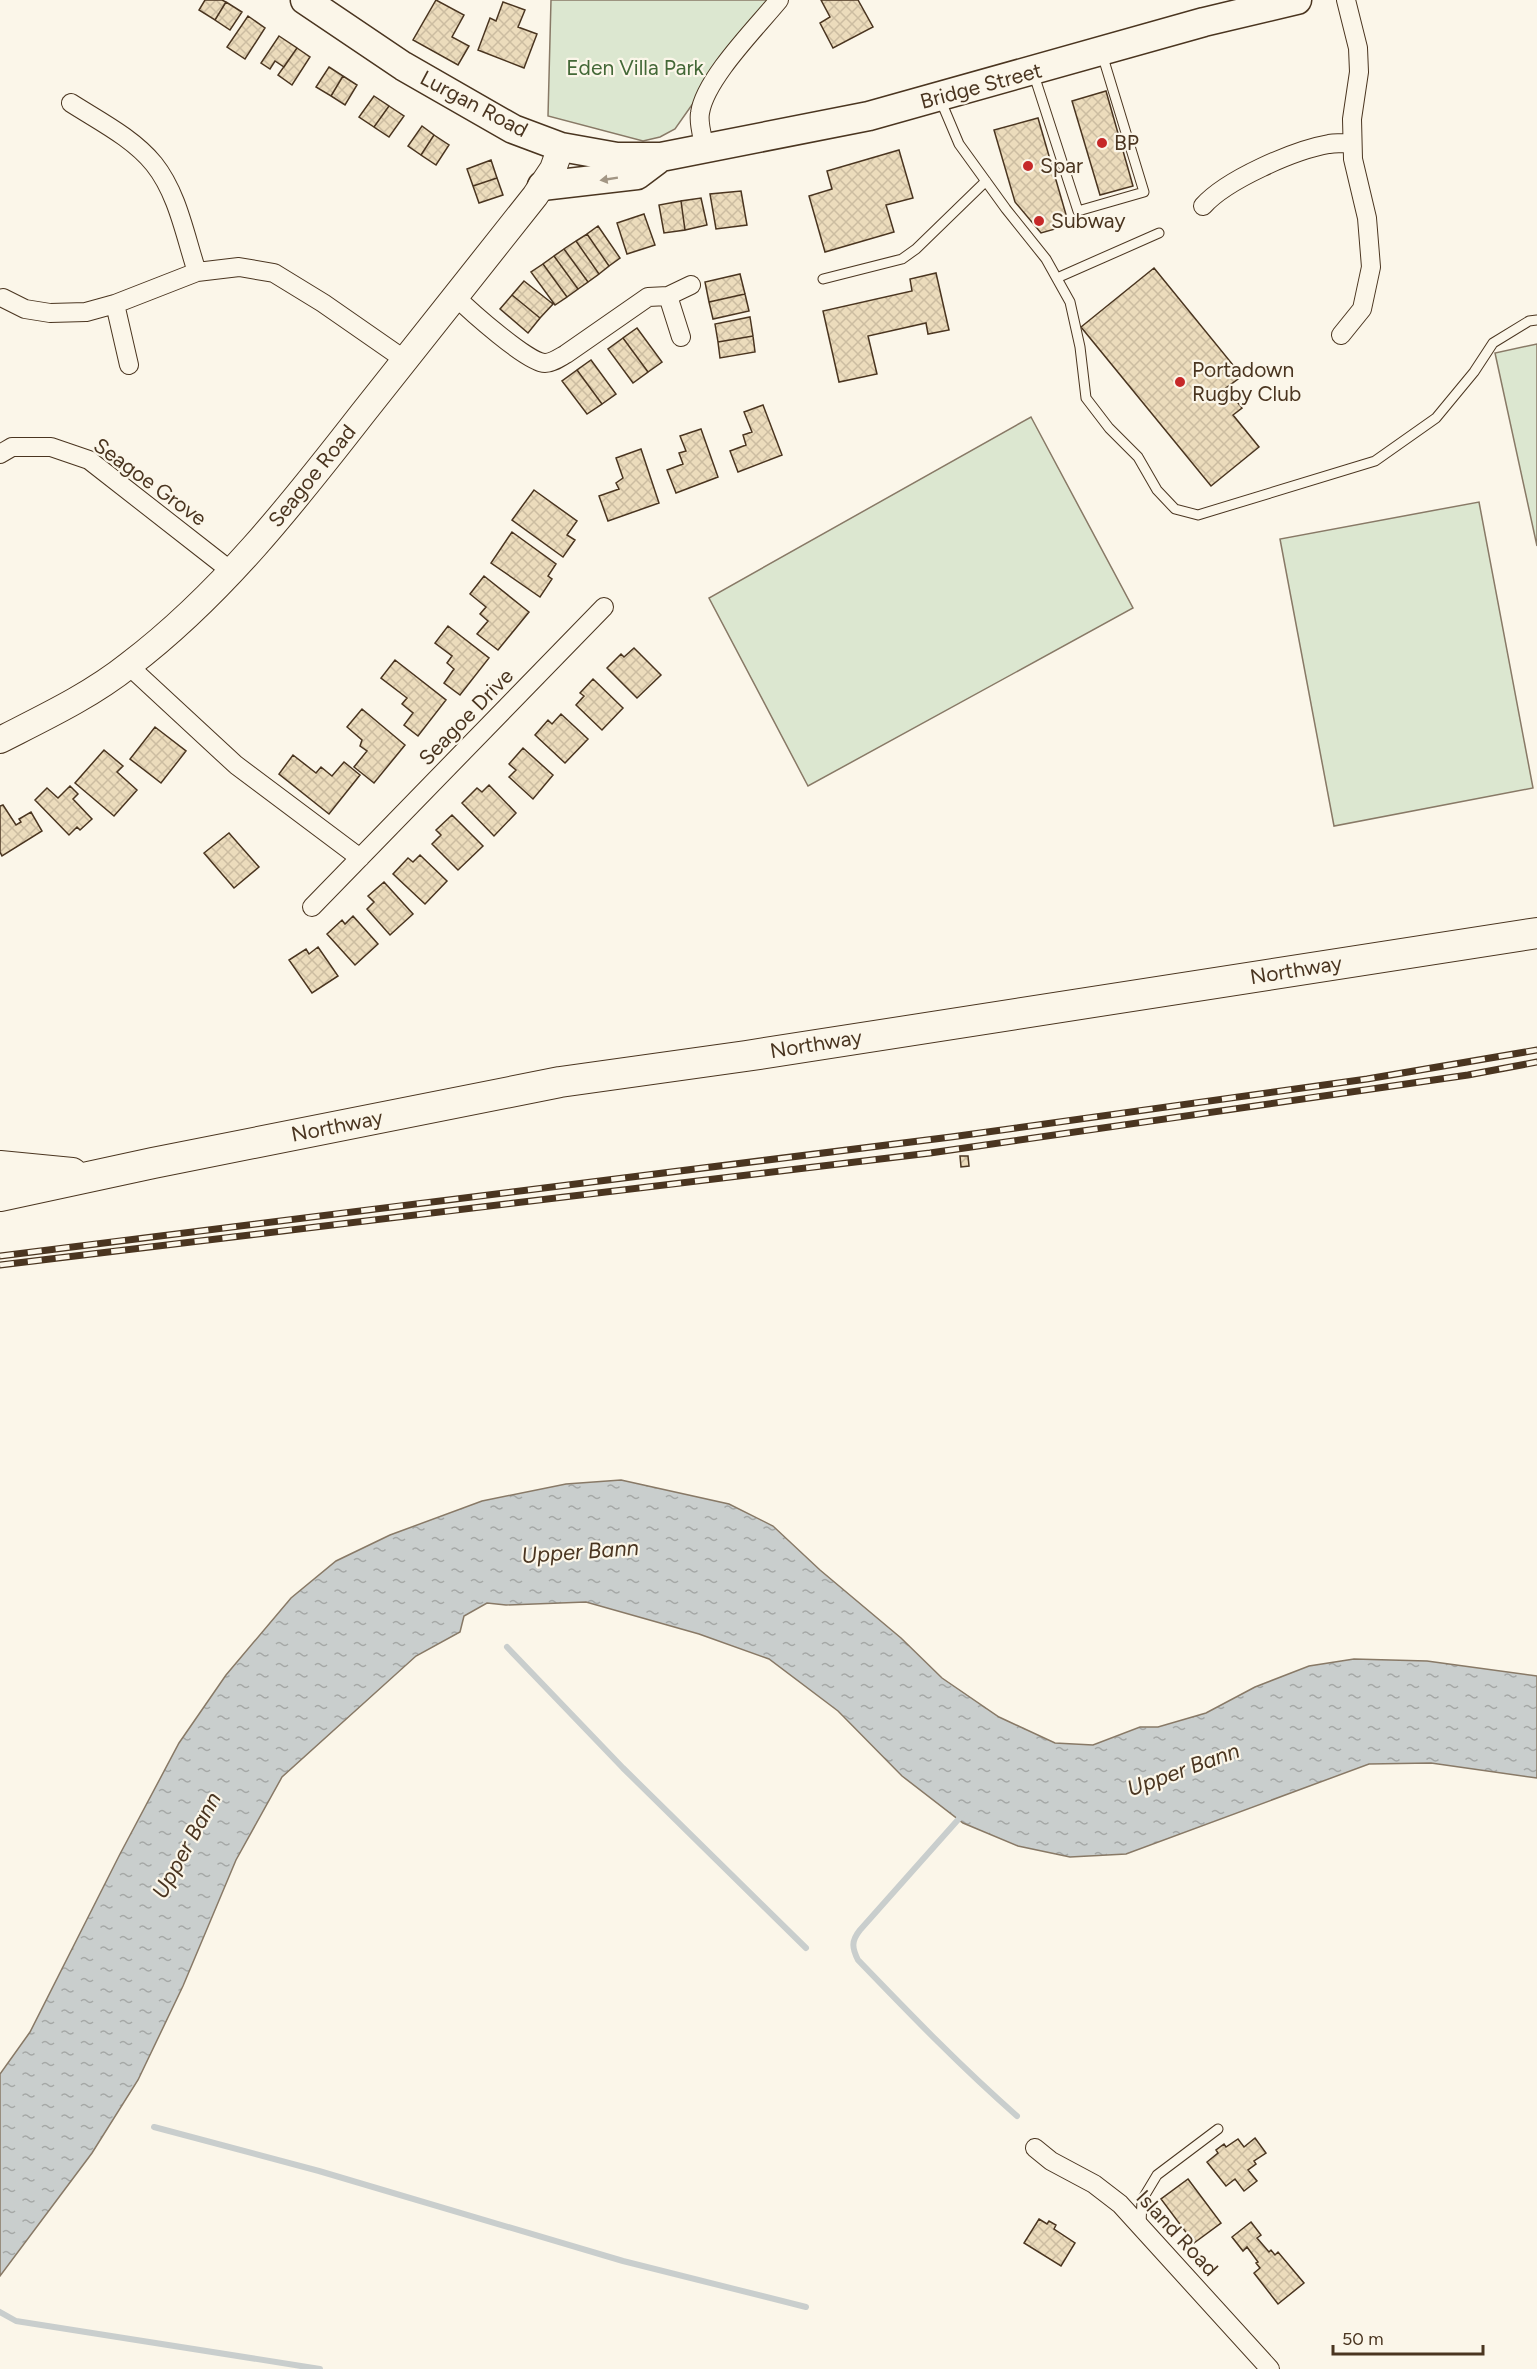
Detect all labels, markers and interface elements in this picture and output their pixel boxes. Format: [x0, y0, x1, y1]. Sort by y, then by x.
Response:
park label: Eden Villa Park [566, 55, 705, 80]
street label: Bridge Street [917, 57, 1044, 114]
street label: Lurgan Road [416, 65, 532, 142]
place label: BP [1114, 130, 1139, 155]
marker: BP [1095, 136, 1109, 150]
place label: Spar [1040, 153, 1083, 178]
marker: Spar [1021, 159, 1035, 173]
one-way arrow [600, 175, 619, 184]
place label: Subway [1051, 208, 1125, 233]
marker: Subway [1032, 214, 1046, 228]
place label: Portadown Rugby Club [1192, 357, 1301, 406]
marker: Portadown Rugby Club [1173, 375, 1187, 389]
street label: Seagoe Road [263, 419, 361, 532]
street label: Seagoe Grove [89, 432, 212, 531]
street label: Seagoe Drive [413, 663, 518, 770]
street label: Northway [1248, 950, 1344, 989]
street label: Northway [768, 1024, 864, 1063]
street label: Northway [289, 1104, 385, 1147]
water label: Upper Bann [521, 1534, 640, 1569]
water label: Upper Bann [1123, 1737, 1243, 1802]
water label: Upper Bann [146, 1787, 227, 1903]
street label: Island Road [1131, 2185, 1223, 2281]
scale bar [1333, 2318, 1483, 2356]
text: 50 m [1342, 2328, 1384, 2350]

